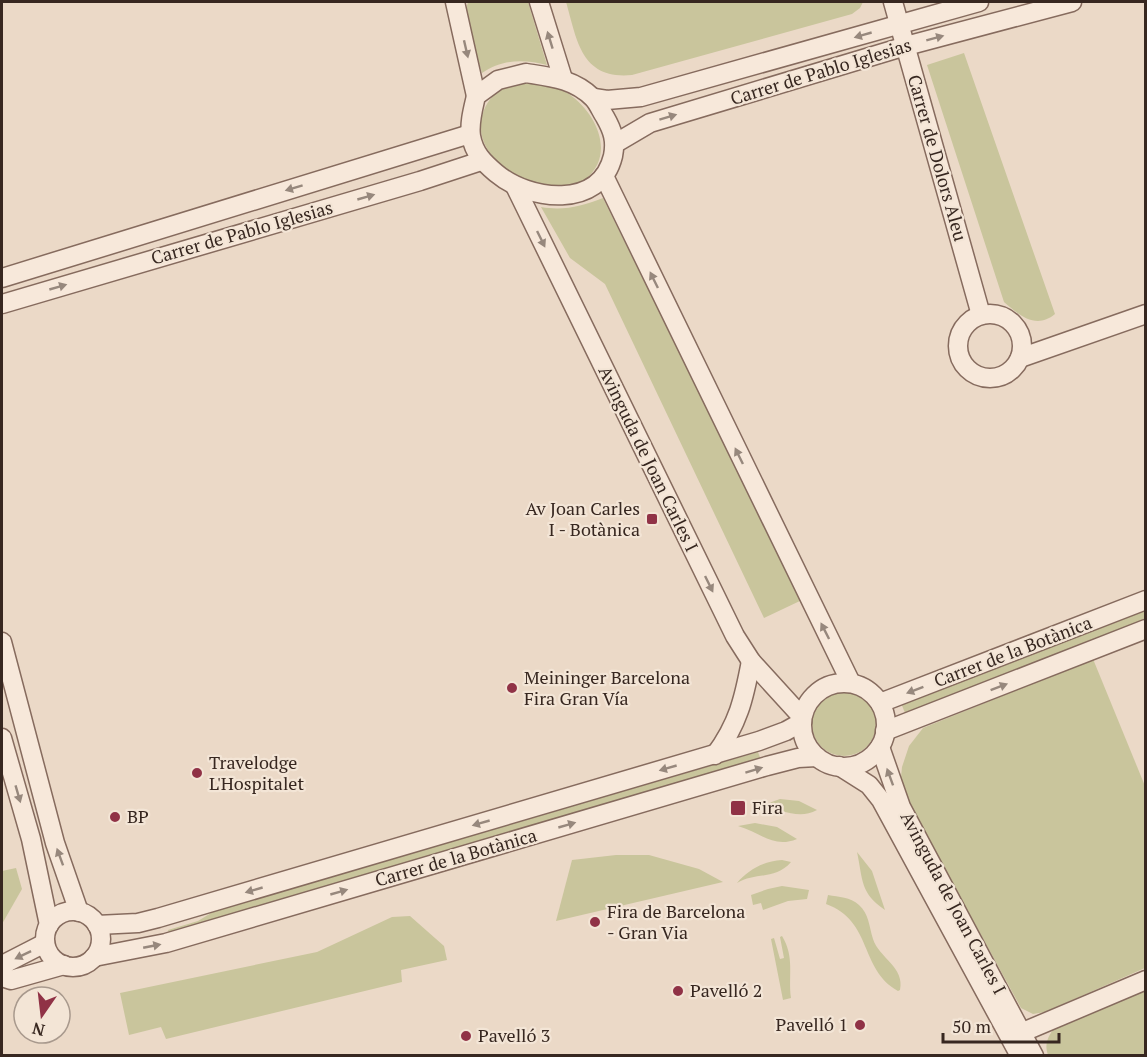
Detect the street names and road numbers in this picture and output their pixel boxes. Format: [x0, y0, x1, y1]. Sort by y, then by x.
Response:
street label: Carrer de Pablo Iglesias [727, 32, 914, 110]
street label: Carrer de Dolors Aleu [903, 72, 973, 244]
street label: Carrer de Pablo Iglesias [148, 195, 335, 269]
street label: Avinguda de Joan Carles I [593, 362, 704, 555]
street label: Carrer de la Botànica [930, 610, 1095, 692]
street label: Avinguda de Joan Carles I [895, 807, 1012, 998]
street label: Carrer de la Botànica [372, 822, 539, 892]

